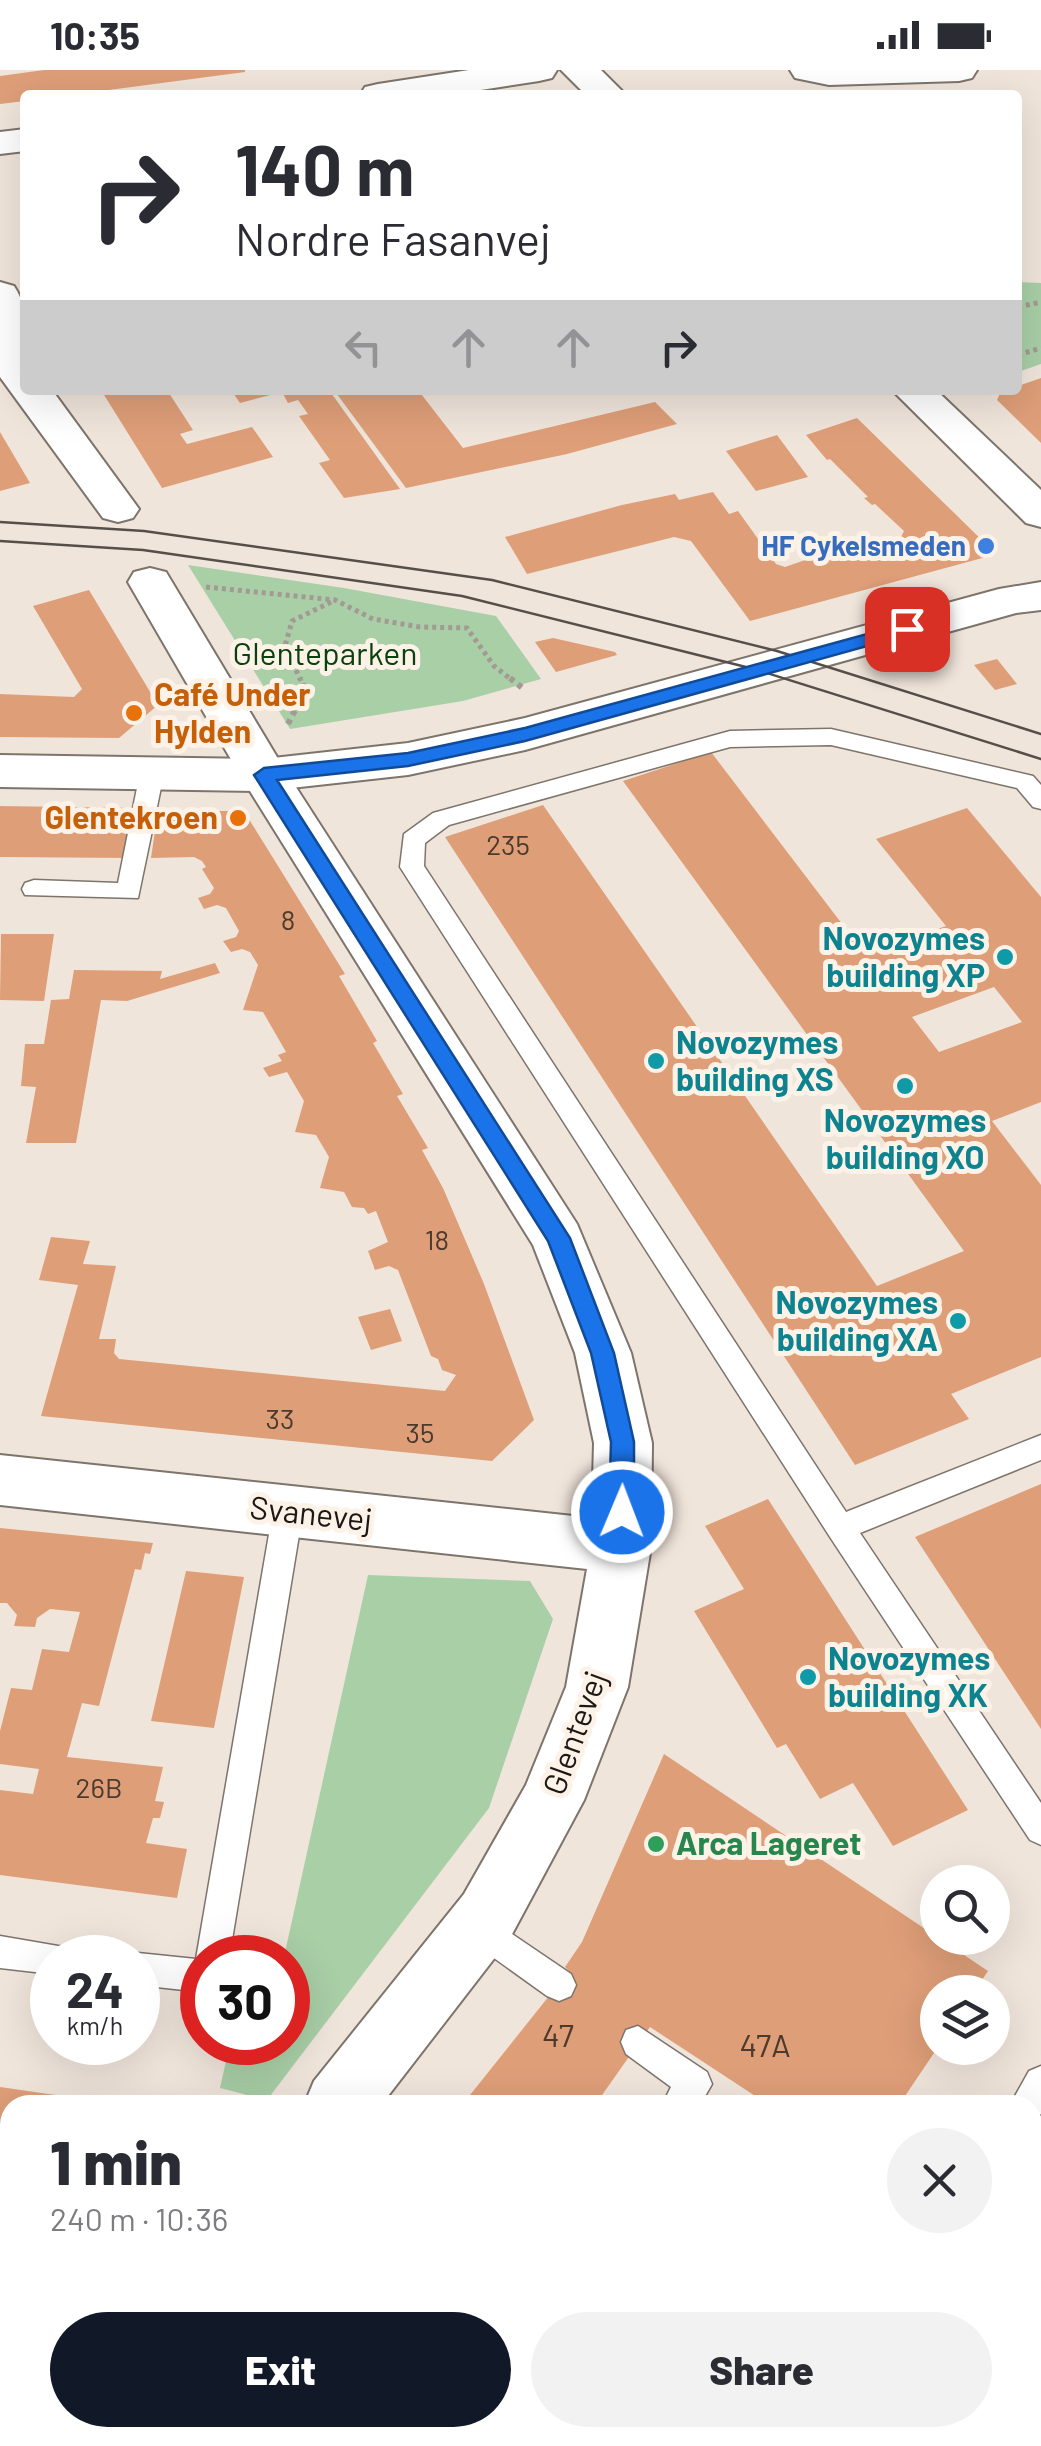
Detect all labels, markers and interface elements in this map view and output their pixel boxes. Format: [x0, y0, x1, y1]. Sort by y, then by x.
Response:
text: 10:35 [50, 12, 140, 58]
text: 140 m [235, 126, 414, 210]
icon: right [70, 130, 200, 260]
text: Nordre Fasanvej [235, 211, 551, 265]
icon: left [336, 320, 391, 375]
icon: ahead [441, 320, 496, 375]
icon: ahead [546, 320, 601, 375]
icon: right [651, 320, 706, 375]
place label: HF Cykelsmeden [761, 528, 966, 562]
marker: HF Cykelsmeden [975, 535, 997, 557]
pin [865, 587, 950, 672]
icon: arrive [880, 602, 935, 657]
park label: Glenteparken [233, 633, 417, 671]
place label: Café Under Hylden [154, 674, 310, 749]
marker: Café Under Hylden [123, 702, 145, 724]
place label: Glentekroen [45, 797, 218, 835]
marker: Glentekroen [227, 807, 249, 829]
house number: 235 [486, 827, 530, 861]
house number: 8 [281, 902, 295, 936]
place label: Novozymes building XP [823, 918, 985, 993]
marker: Novozymes building XP [994, 946, 1016, 968]
place label: Novozymes building XS [676, 1022, 838, 1097]
marker: Novozymes building XS [645, 1050, 667, 1072]
marker: Novozymes building XO [894, 1075, 916, 1097]
place label: Novozymes building XO [824, 1100, 986, 1175]
house number: 18 [425, 1222, 449, 1256]
place label: Novozymes building XA [776, 1282, 938, 1357]
marker: Novozymes building XA [947, 1310, 969, 1332]
house number: 33 [266, 1401, 294, 1435]
house number: 35 [406, 1415, 434, 1449]
position arrow [570, 1460, 674, 1564]
street label: Svanevej [248, 1487, 374, 1537]
place label: Novozymes building XK [828, 1638, 990, 1713]
street label: Glentevej [533, 1665, 613, 1799]
marker: Novozymes building XK [797, 1666, 819, 1688]
house number: 26B [76, 1770, 122, 1804]
place label: Arca Lageret [676, 1823, 861, 1861]
marker: Arca Lageret [645, 1833, 667, 1855]
map controls [920, 1865, 1010, 2065]
button: search [920, 1865, 1010, 1955]
speed limit sign: 30 [180, 1935, 310, 2065]
text: 24 [66, 1958, 124, 2018]
button: layers [920, 1975, 1010, 2065]
text: km/h [67, 2010, 123, 2040]
house number: 47 [542, 2015, 574, 2053]
house number: 47A [739, 2025, 791, 2063]
text: 1 min [50, 2125, 182, 2197]
button: close [887, 2128, 992, 2233]
text: 240 m · 10:36 [50, 2199, 228, 2237]
button: Exit [50, 2312, 511, 2427]
button: Share [531, 2312, 992, 2427]

